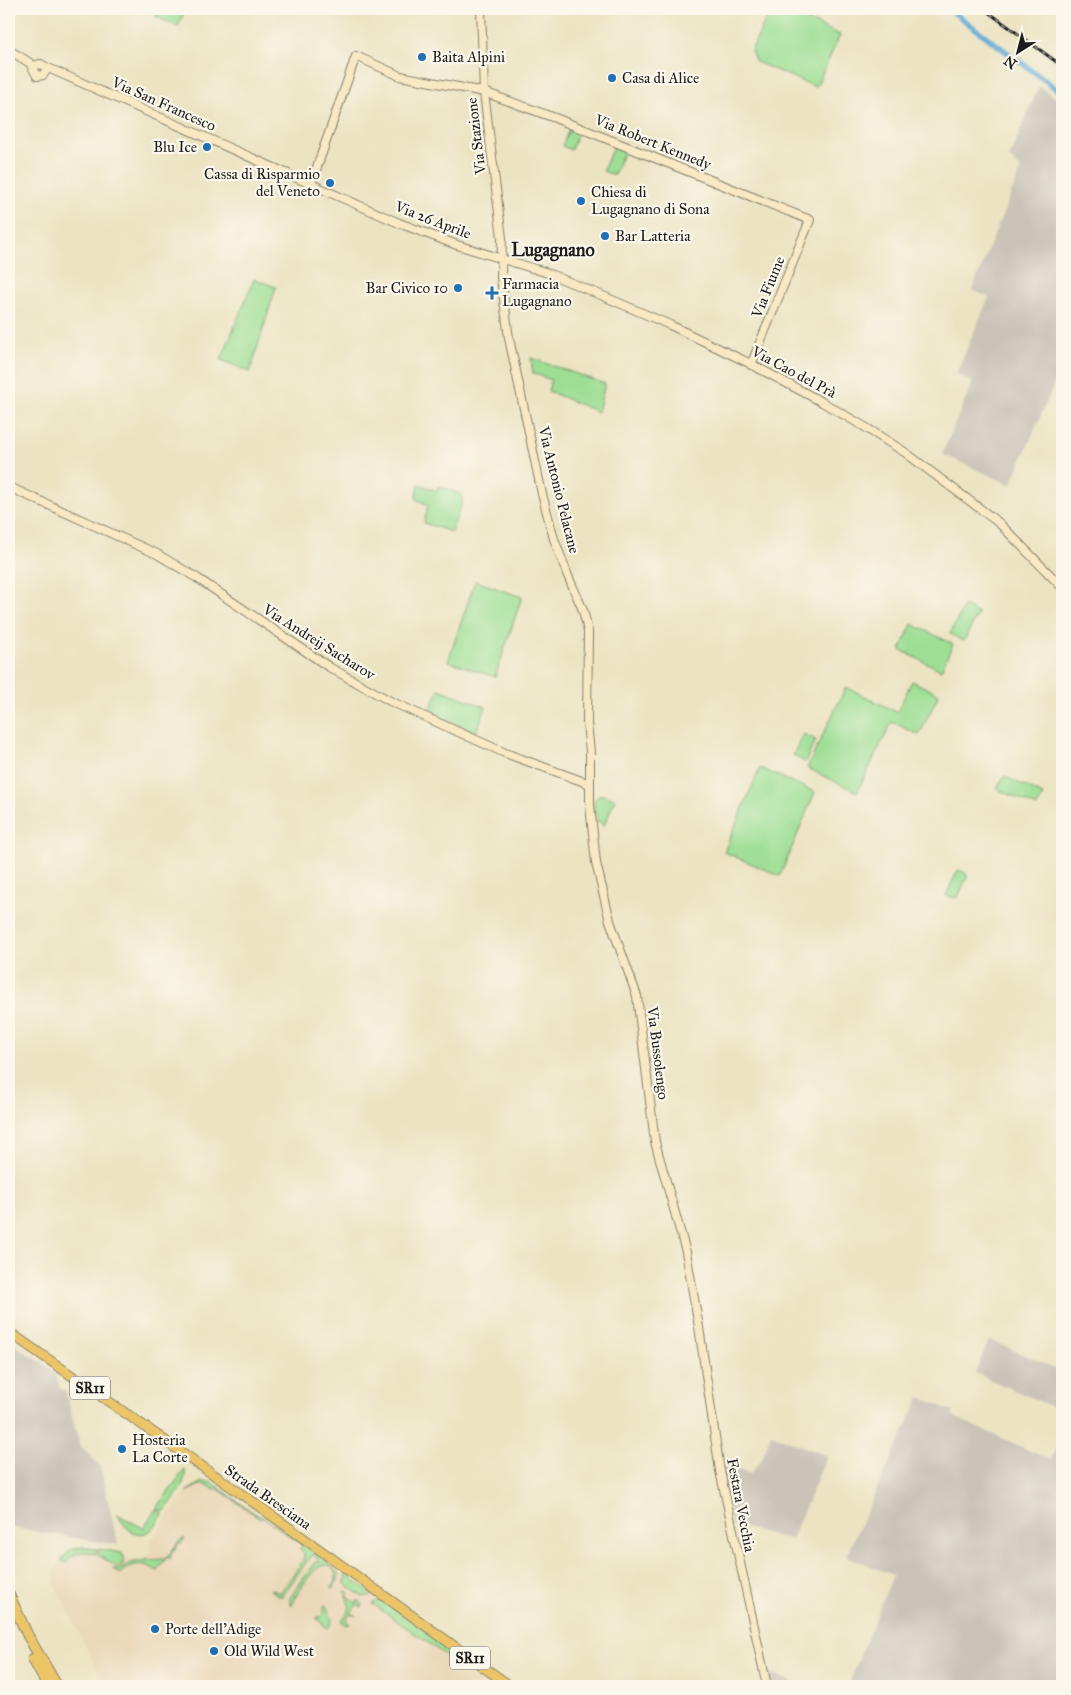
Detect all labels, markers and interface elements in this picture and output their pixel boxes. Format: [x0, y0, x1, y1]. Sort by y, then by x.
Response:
north arrow [994, 28, 1044, 78]
place label: Baita Alpini [432, 48, 505, 66]
marker: Baita Alpini [416, 51, 428, 63]
text: N [1001, 52, 1020, 72]
place label: Casa di Alice [622, 69, 699, 87]
marker: Casa di Alice [606, 72, 618, 84]
street label: Via San Francesco [108, 73, 219, 135]
street label: Via Stazione [462, 96, 490, 177]
street label: Via Robert Kennedy [591, 110, 715, 174]
place label: Blu Ice [153, 138, 197, 156]
marker: Blu Ice [201, 141, 213, 153]
place label: Cassa di Risparmio del Veneto [204, 165, 320, 200]
marker: Cassa di Risparmio del Veneto [324, 177, 336, 189]
place label: Chiesa di Lugagnano di Sona [591, 183, 710, 218]
marker: Chiesa di Lugagnano di Sona [575, 195, 587, 207]
street label: Via 26 Aprile [392, 197, 474, 243]
place label: Bar Latteria [615, 227, 691, 245]
marker: Bar Latteria [599, 230, 611, 242]
district label: Lugagnano [511, 239, 595, 262]
street label: Via Fiume [747, 254, 788, 321]
place label: Farmacia Lugagnano [502, 275, 572, 310]
place label: Bar Civico 10 [366, 279, 448, 297]
marker: Bar Civico 10 [452, 282, 464, 294]
marker: Farmacia Lugagnano [486, 287, 498, 299]
street label: Via Cao del Prà [748, 342, 840, 402]
street label: Via Antonio Pelacane [534, 424, 583, 555]
street label: Via Andreij Sacharov [259, 600, 379, 684]
street label: Via Bussolengo [643, 1004, 673, 1101]
road number: SR11 [70, 1376, 110, 1400]
place label: Hosteria La Corte [132, 1431, 188, 1466]
marker: Hosteria La Corte [116, 1443, 128, 1455]
street label: Festara Vecchia [723, 1457, 759, 1554]
street label: Strada Bresciana [221, 1461, 315, 1534]
place label: Porte dell'Adige [165, 1620, 261, 1638]
marker: Porte dell'Adige [149, 1623, 161, 1635]
place label: Old Wild West [224, 1642, 315, 1660]
marker: Old Wild West [208, 1645, 220, 1657]
road number: SR11 [450, 1646, 490, 1670]

